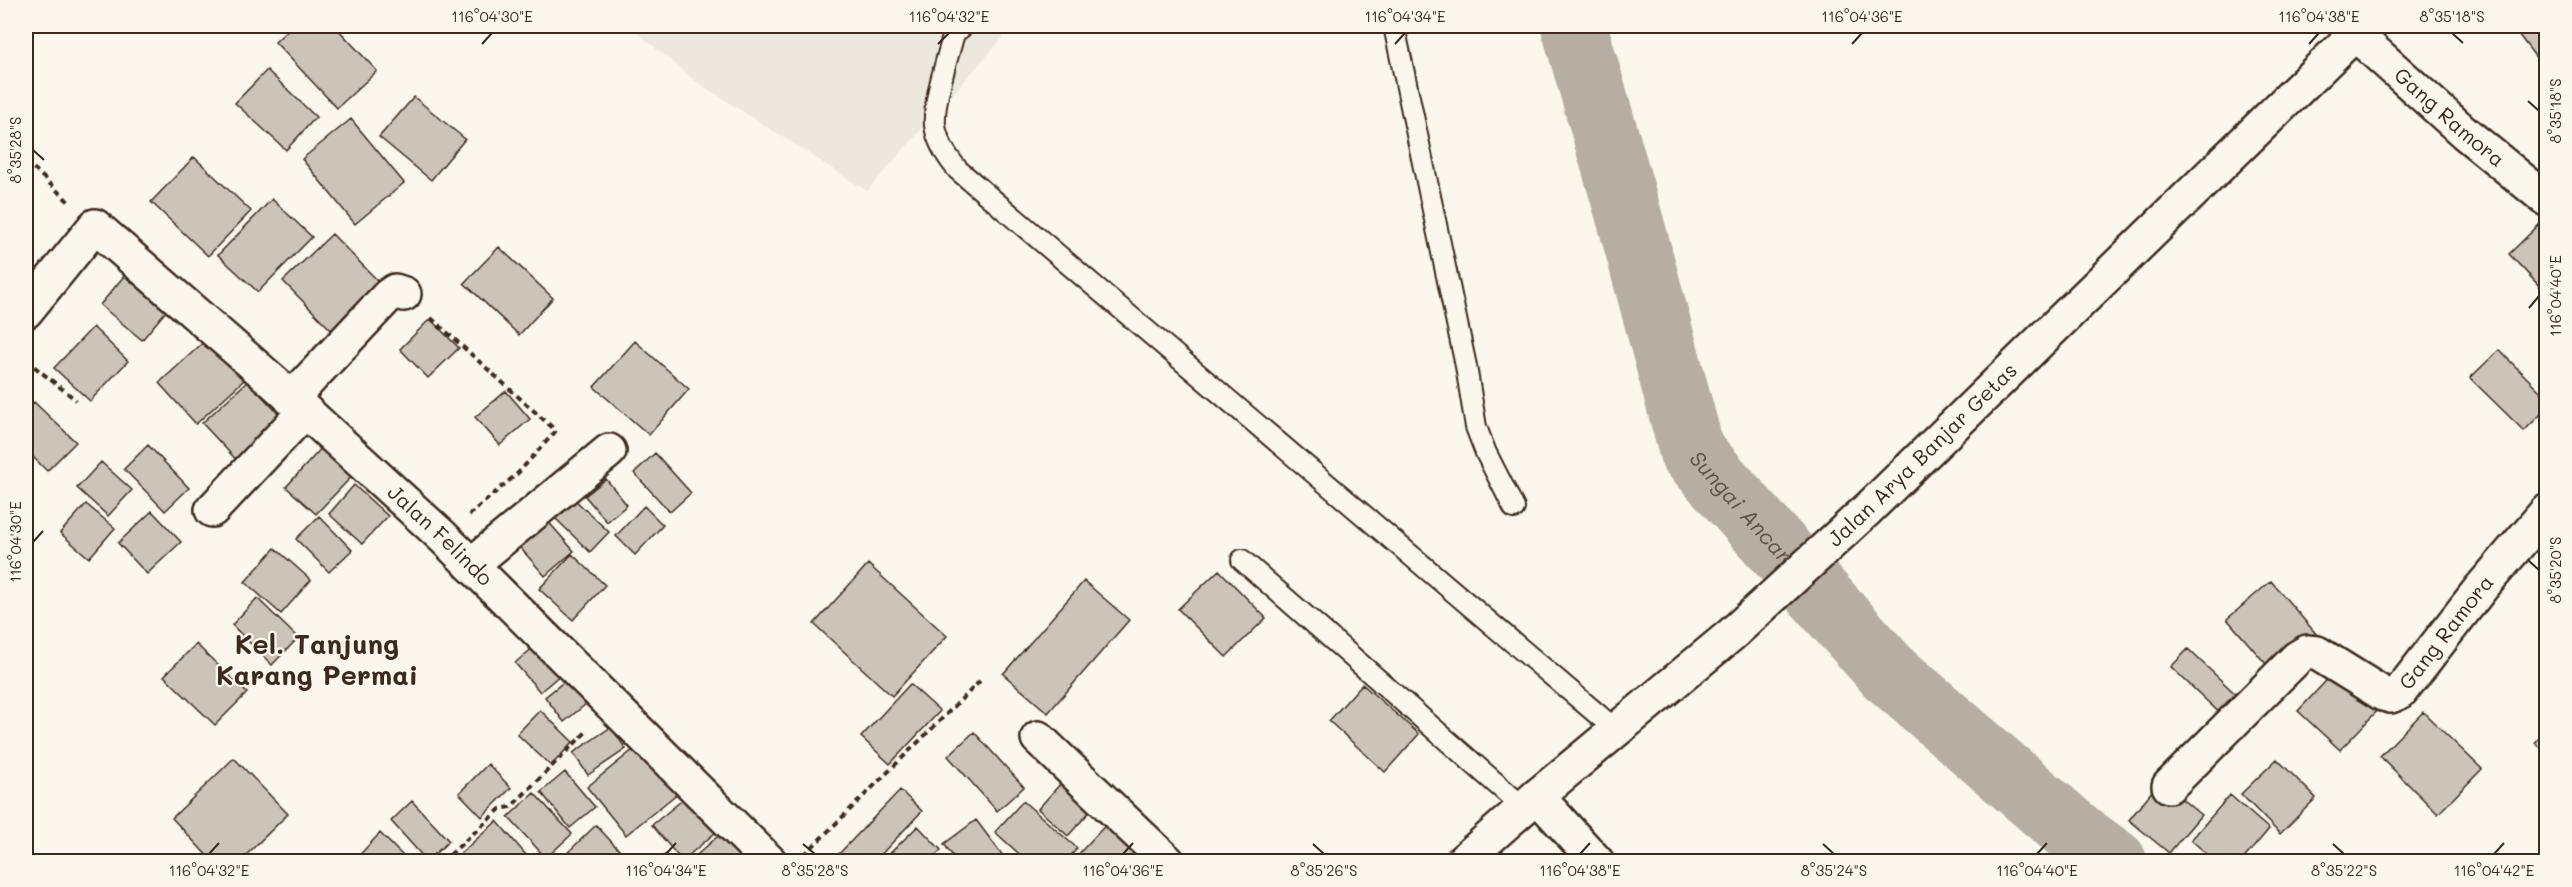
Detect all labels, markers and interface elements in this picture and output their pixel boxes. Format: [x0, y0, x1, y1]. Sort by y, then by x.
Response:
text: 116°04'30"E [451, 6, 533, 26]
text: 116°04'32"E [909, 6, 990, 26]
text: 116°04'34"E [1364, 6, 1446, 26]
text: 116°04'36"E [1821, 6, 1903, 26]
text: 116°04'38"E [2278, 6, 2360, 26]
text: 8°35'18"S [2419, 6, 2485, 26]
street label: Gang Ramora [2389, 61, 2511, 172]
text: 8°35'18"S [2545, 78, 2565, 144]
text: 8°35'28"S [5, 117, 25, 183]
text: 116°04'40"E [2545, 255, 2565, 337]
street label: Jalan Arya Banjar Getas [1821, 356, 2022, 552]
water label: Sungai Ancar [1683, 444, 1800, 570]
street label: Jalan Felindo [383, 478, 499, 591]
text: 116°04'30"E [5, 501, 25, 583]
text: 8°35'20"S [2545, 536, 2565, 604]
street label: Gang Ramora [2392, 568, 2499, 695]
district label: Kel. Tanjung Karang Permai [216, 626, 418, 692]
text: 116°04'32"E [169, 860, 250, 880]
text: 116°04'34"E [625, 860, 707, 880]
text: 8°35'28"S [782, 860, 848, 880]
text: 116°04'36"E [1082, 860, 1164, 880]
text: 8°35'26"S [1291, 860, 1357, 880]
text: 116°04'38"E [1539, 860, 1621, 880]
text: 8°35'24"S [1801, 860, 1867, 880]
text: 116°04'40"E [1996, 860, 2078, 880]
text: 8°35'22"S [2311, 860, 2377, 880]
text: 116°04'42"E [2454, 860, 2535, 880]

